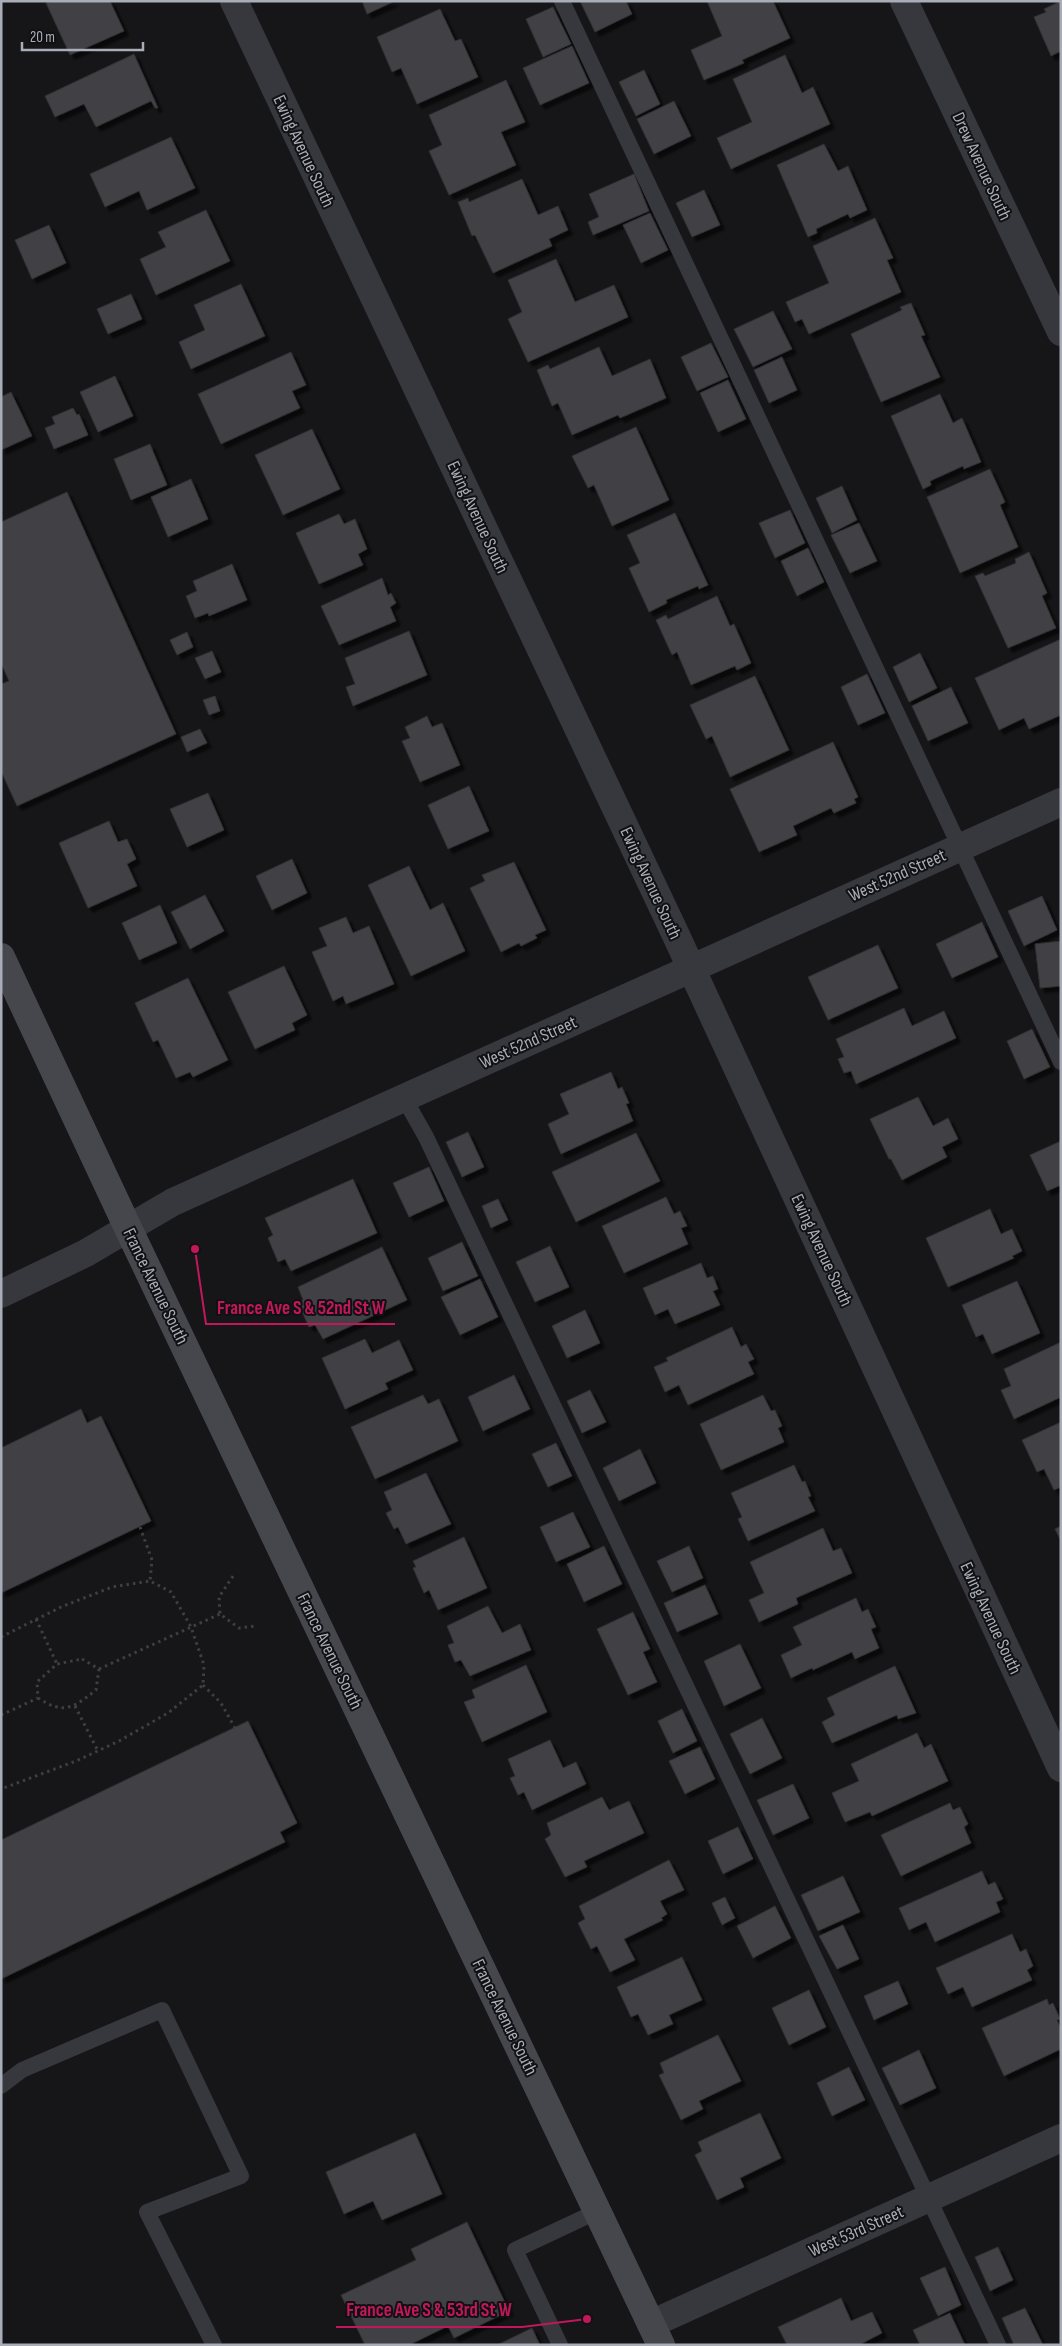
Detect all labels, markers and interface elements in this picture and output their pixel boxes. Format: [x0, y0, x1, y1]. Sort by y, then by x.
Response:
scale bar [22, 20, 144, 52]
text: 20 m [30, 28, 55, 47]
street label: Ewing Avenue South [268, 92, 339, 211]
street label: Drew Avenue South [947, 109, 1016, 224]
street label: Ewing Avenue South [442, 458, 513, 577]
street label: Ewing Avenue South [615, 824, 686, 943]
street label: West 52nd Street [845, 844, 949, 906]
street label: West 52nd Street [476, 1011, 580, 1073]
street label: Ewing Avenue South [786, 1191, 857, 1310]
street label: France Avenue South [118, 1225, 193, 1348]
callout: France Ave S & 52nd St W [206, 1290, 395, 1324]
text: France Ave S & 52nd St W [217, 1297, 386, 1320]
street label: Ewing Avenue South [955, 1559, 1026, 1678]
street label: France Avenue South [292, 1590, 367, 1713]
street label: France Avenue South [467, 1956, 542, 2079]
street label: West 53rd Street [806, 2201, 907, 2262]
callout: France Ave S & 53rd St W [336, 2293, 522, 2327]
text: France Ave S & 53rd St W [346, 2299, 513, 2322]

